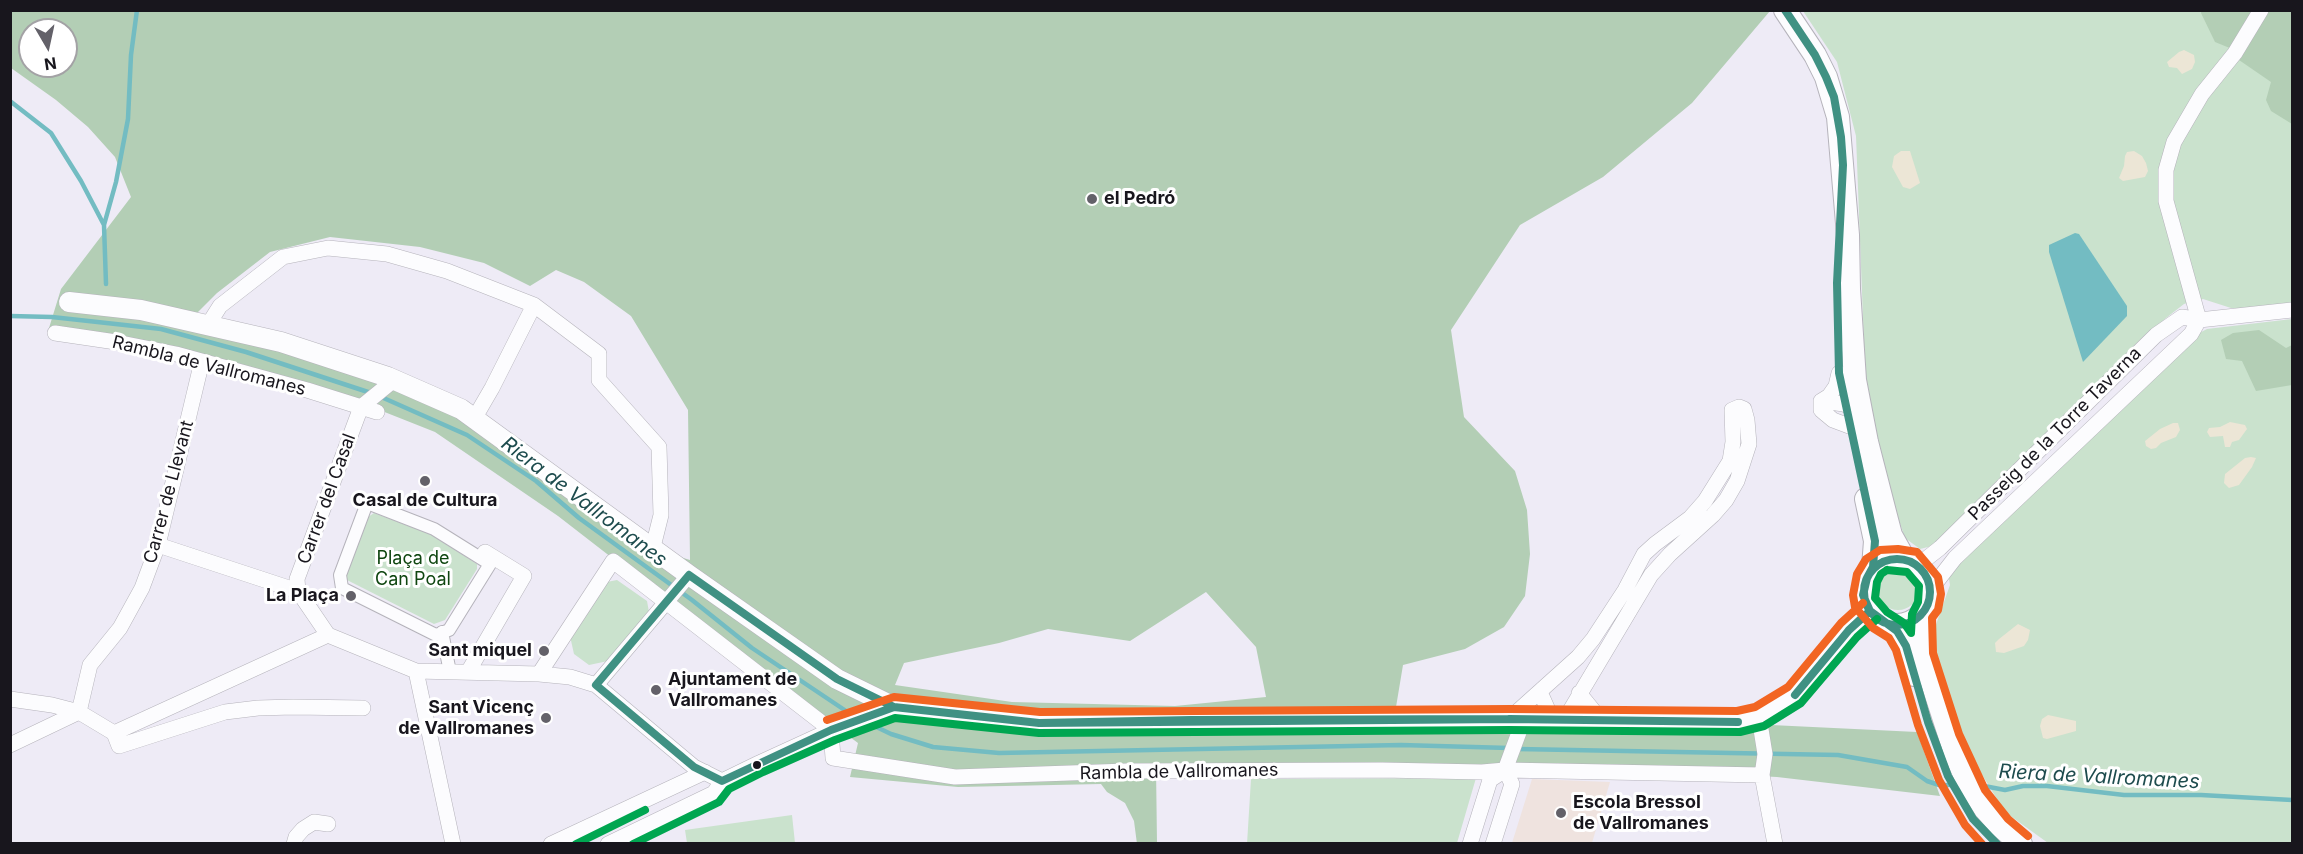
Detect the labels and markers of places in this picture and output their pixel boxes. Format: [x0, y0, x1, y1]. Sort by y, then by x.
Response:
place label: el Pedró [1104, 188, 1175, 210]
marker: el Pedró [1085, 192, 1099, 206]
marker: Casal de Cultura [418, 474, 432, 488]
place label: Casal de Cultura [353, 490, 497, 512]
place label: La Plaça [266, 585, 339, 607]
marker: La Plaça [344, 589, 358, 603]
place label: Sant miquel [428, 640, 532, 662]
marker: Sant miquel [537, 644, 551, 658]
place label: Ajuntament de Vallromanes [668, 669, 797, 712]
marker: Ajuntament de Vallromanes [649, 683, 663, 697]
place label: Sant Vicenç de Vallromanes [398, 697, 534, 740]
marker: Sant Vicenç de Vallromanes [539, 711, 553, 725]
unlabelled marker [751, 759, 763, 771]
place label: Escola Bressol de Vallromanes [1573, 792, 1709, 834]
marker: Escola Bressol de Vallromanes [1554, 806, 1568, 820]

